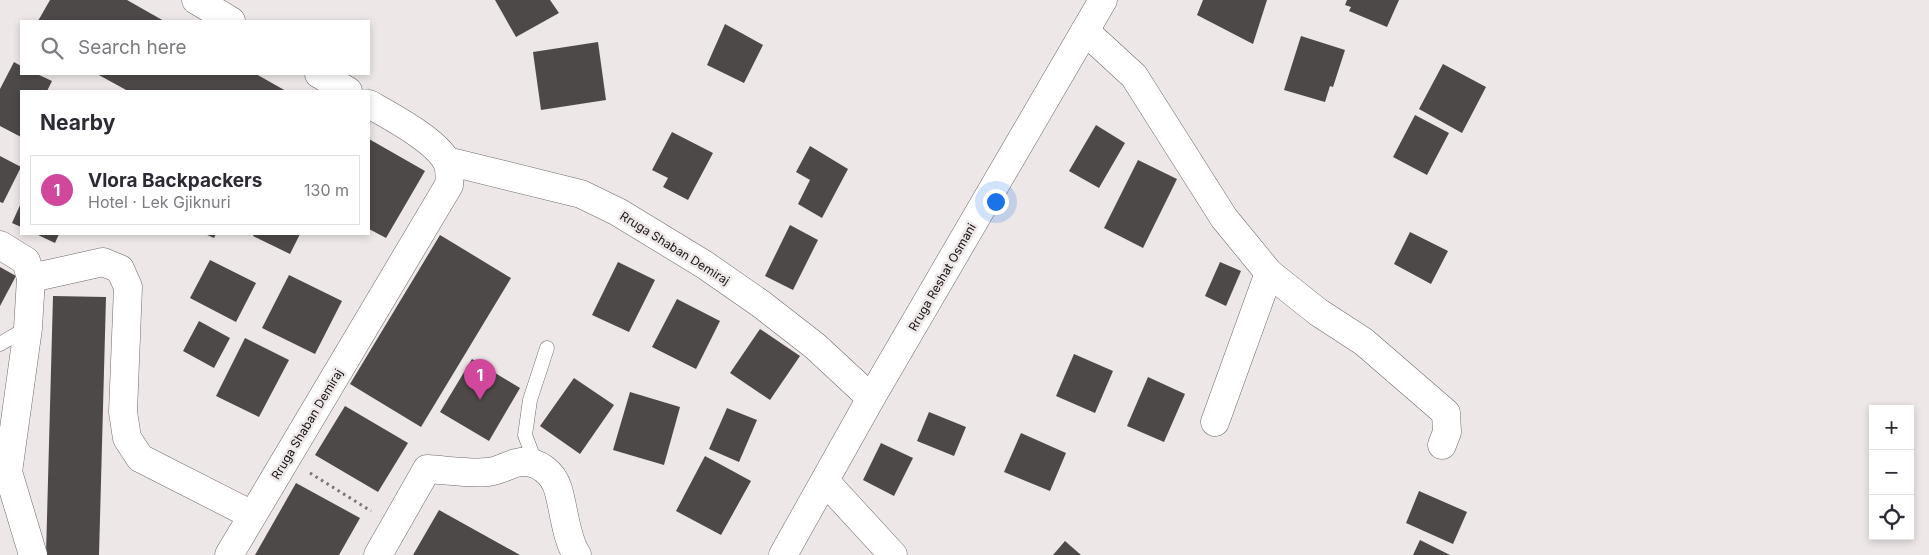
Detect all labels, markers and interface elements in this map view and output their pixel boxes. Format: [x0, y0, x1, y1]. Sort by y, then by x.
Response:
search box [20, 20, 370, 75]
icon: search [38, 34, 66, 62]
text: Search here [78, 36, 187, 59]
text: Nearby [40, 110, 115, 135]
text: Vlora Backpackers [88, 169, 262, 192]
text: 1 [54, 180, 60, 200]
text: 130 m [304, 180, 349, 200]
your location [983, 189, 1009, 215]
text: Hotel · Lek Gjiknuri [88, 192, 231, 212]
street label: Rruga Shaban Demiraj [617, 208, 733, 288]
street label: Rruga Reshat Osmani [905, 221, 979, 333]
pin: 1 [464, 359, 496, 400]
street label: Rruga Shaban Demiraj [268, 366, 346, 482]
map controls [1869, 405, 1914, 540]
button: + [1869, 405, 1914, 450]
button: − [1869, 450, 1914, 495]
button: locate [1869, 495, 1914, 540]

